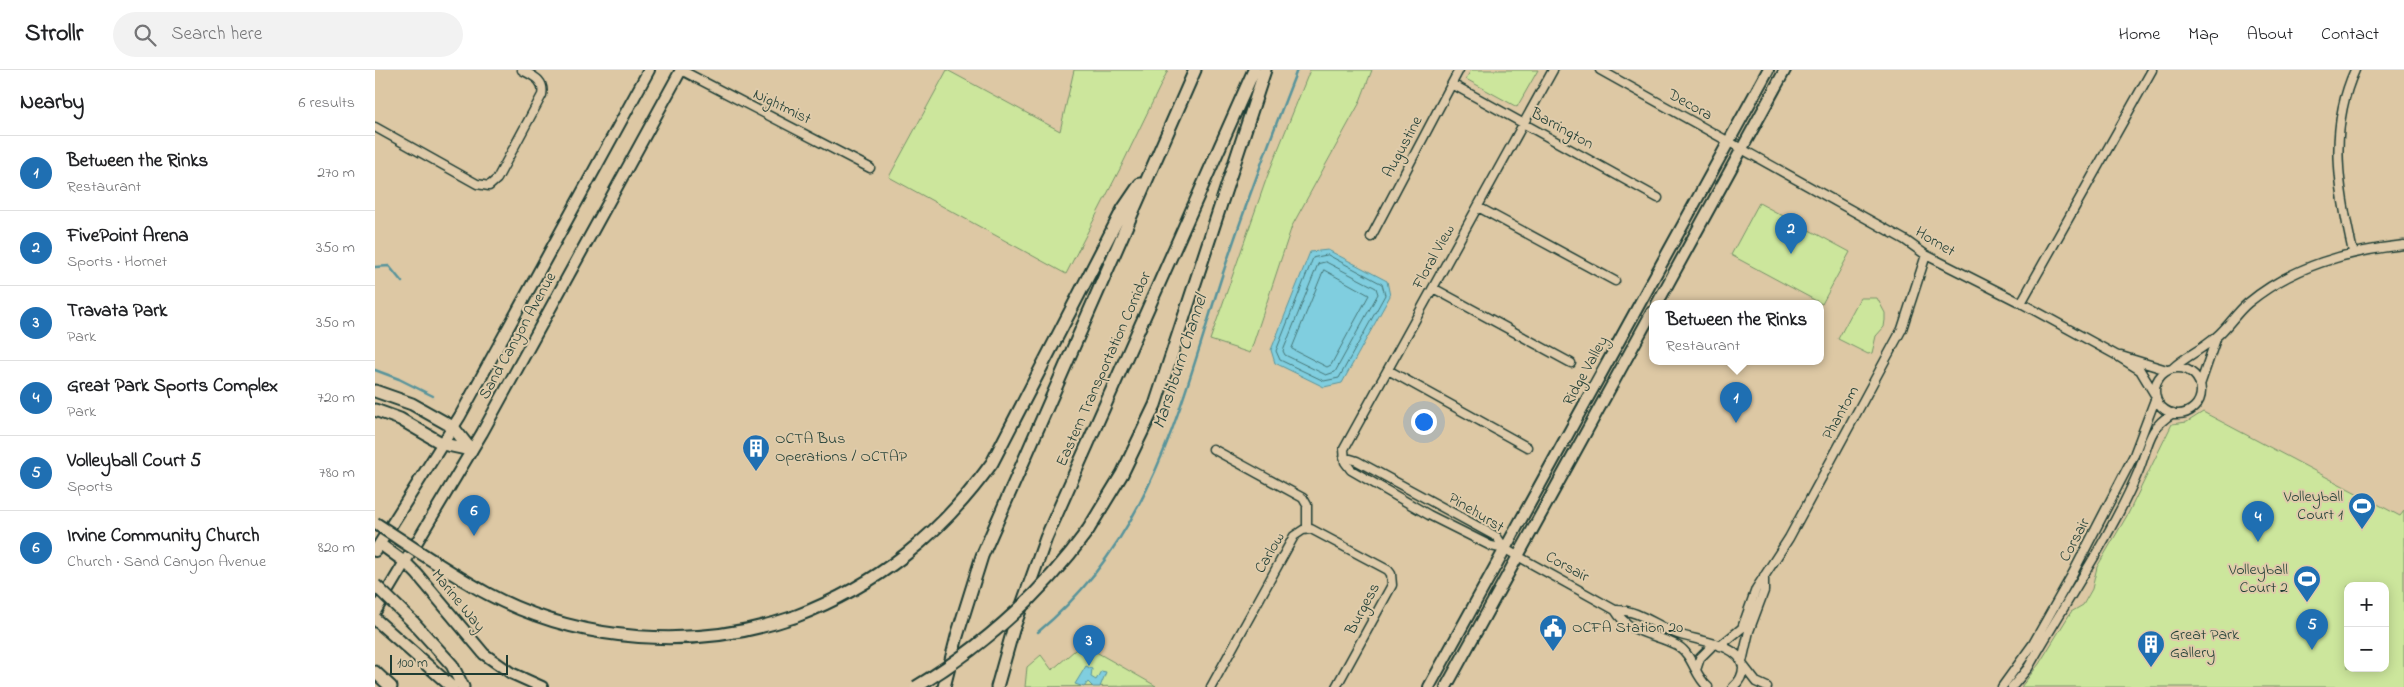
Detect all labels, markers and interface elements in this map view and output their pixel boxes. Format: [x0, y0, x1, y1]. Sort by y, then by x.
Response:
search box [113, 12, 463, 57]
text: Strollr [25, 17, 83, 52]
icon: search [131, 21, 159, 49]
text: Search here [171, 21, 262, 48]
text: Home [2119, 22, 2160, 48]
text: Map [2188, 22, 2219, 48]
text: About [2247, 22, 2293, 48]
text: Contact [2321, 22, 2379, 48]
street label: Decora [1662, 82, 1717, 127]
street label: Nightmist [749, 83, 816, 132]
text: Nearby [20, 88, 84, 118]
text: 6 results [298, 91, 355, 115]
street label: Barrington [1525, 101, 1598, 156]
street label: Augustine [1377, 111, 1430, 182]
text: Between the Rinks [67, 148, 208, 175]
text: 1 [33, 161, 39, 185]
text: 270 m [317, 161, 355, 185]
text: Restaurant [67, 175, 141, 199]
pin: 2 [1775, 213, 1807, 254]
street label: Floral View [1406, 220, 1462, 295]
street label: Hornet [1910, 221, 1960, 264]
text: FivePoint Arena [67, 223, 189, 250]
text: 2 [32, 236, 40, 260]
text: 350 m [316, 236, 355, 260]
text: Sports · Hornet [67, 250, 167, 274]
street label: Sand Canyon Avenue [473, 267, 563, 404]
street label: Eastern Transportation Corridor [1050, 268, 1158, 470]
water label: Marshburn Channel [1147, 290, 1216, 432]
text: Travata Park [67, 298, 167, 325]
popup [1649, 300, 1824, 365]
text: Between the Rinks [1666, 307, 1807, 334]
text: 3 [33, 311, 39, 335]
text: 350 m [316, 311, 355, 335]
text: Park [67, 325, 96, 349]
street label: Ridge Valley [1557, 332, 1615, 410]
text: Restaurant [1666, 334, 1740, 358]
text: Great Park Sports Complex [67, 373, 278, 400]
pin: 1 [1720, 382, 1752, 423]
street label: Phantom [1816, 382, 1866, 444]
text: 4 [33, 386, 39, 410]
text: 720 m [317, 386, 355, 410]
text: Park [67, 400, 96, 424]
your location [1411, 409, 1437, 435]
place label: OCTA Bus Operations / OCTAP [775, 427, 908, 469]
building icon: OCTA Bus Operations / OCTAP [741, 433, 771, 472]
text: Volleyball Court 5 [67, 448, 201, 475]
text: 5 [31, 461, 41, 485]
text: 780 m [319, 461, 355, 485]
text: Sports [67, 475, 113, 499]
place label: Volleyball Court 1 [2283, 485, 2343, 527]
street label: Pinehurst [1443, 487, 1509, 539]
sports icon: Volleyball Court 1 [2347, 491, 2377, 530]
pin: 6 [458, 495, 490, 536]
pin: 4 [2242, 501, 2274, 542]
street label: Corsair [2053, 514, 2097, 566]
text: Irvine Community Church [67, 523, 259, 550]
street label: Carlow [1249, 528, 1291, 578]
text: 6 [32, 536, 40, 560]
text: 820 m [318, 536, 355, 560]
street label: Corsair [1541, 545, 1593, 589]
text: Church · Sand Canyon Avenue [67, 550, 266, 574]
place label: Volleyball Court 2 [2228, 558, 2288, 600]
street label: Marine Way [425, 564, 491, 638]
sports icon: Volleyball Court 2 [2292, 564, 2322, 603]
street label: Burgess [1339, 579, 1387, 640]
map controls [2344, 582, 2389, 672]
button: + [2344, 582, 2389, 627]
pin: 5 [2296, 609, 2328, 650]
public building icon: OCFA Station 20 [1538, 613, 1568, 652]
place label: OCFA Station 20 [1572, 616, 1683, 640]
place label: Great Park Gallery [2170, 623, 2240, 665]
pin: 3 [1073, 625, 1105, 666]
button: − [2344, 627, 2389, 672]
building icon: Great Park Gallery [2136, 629, 2166, 668]
scale bar [390, 652, 507, 675]
text: 100 m [397, 653, 428, 674]

